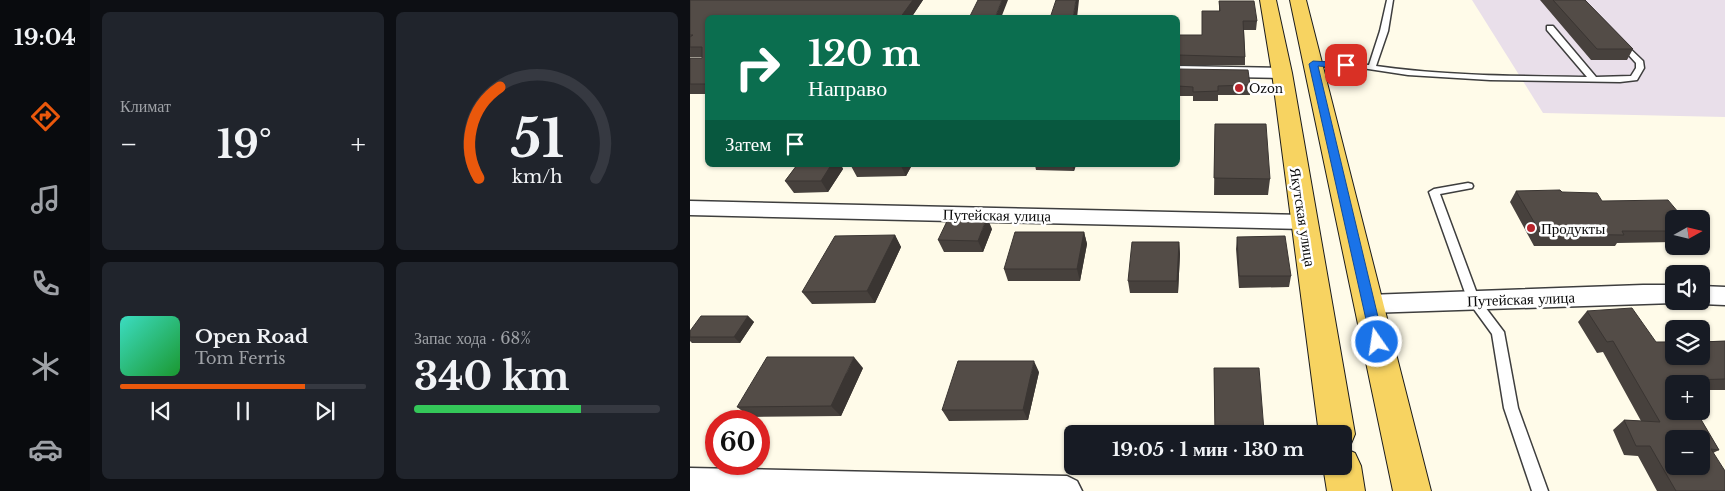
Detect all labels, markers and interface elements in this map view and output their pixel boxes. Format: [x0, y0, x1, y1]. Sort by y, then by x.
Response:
text: 19:04 [14, 24, 76, 51]
text: 120 m [808, 32, 921, 75]
icon: right [725, 35, 790, 100]
pin [1325, 44, 1367, 86]
icon: arrive [1332, 51, 1360, 79]
text: Направо [808, 75, 887, 102]
place label: Ozon [1249, 81, 1283, 96]
marker: Ozon [1233, 82, 1245, 94]
text: Климат [120, 96, 171, 116]
icon: directions [28, 99, 63, 134]
text: 51 [510, 107, 564, 171]
text: 19° [217, 121, 272, 168]
text: − [120, 127, 138, 162]
text: + [351, 127, 366, 162]
icon: arrive [781, 130, 809, 158]
text: Затем [725, 133, 771, 156]
text: km/h [512, 166, 562, 188]
street label: Якутская улица [1286, 166, 1320, 268]
icon: music [28, 182, 63, 217]
street label: Путейская улица [943, 205, 1052, 225]
north arrow [1665, 210, 1710, 255]
map controls [1665, 210, 1710, 475]
place label: Продукты [1541, 219, 1605, 238]
marker: Продукты [1525, 222, 1537, 234]
button: sound [1665, 265, 1710, 310]
icon: phone [28, 266, 63, 301]
street label: Путейская улица [1467, 288, 1576, 310]
position arrow [1350, 315, 1402, 367]
button: layers [1665, 320, 1710, 365]
text: Open Road [195, 325, 308, 348]
text: Запас хода · 68% [414, 328, 531, 348]
text: Tom Ferris [195, 348, 286, 368]
icon: climate [28, 349, 63, 384]
text: 340 km [414, 353, 570, 400]
button: + [1665, 375, 1710, 420]
icon: previous [147, 397, 175, 425]
icon: pause [229, 397, 257, 425]
icon: next [311, 397, 339, 425]
speed limit sign: 60 [705, 410, 770, 475]
button: − [1665, 430, 1710, 475]
icon: car [28, 432, 63, 467]
text: 19:05 · 1 мин · 130 m [1112, 438, 1304, 461]

